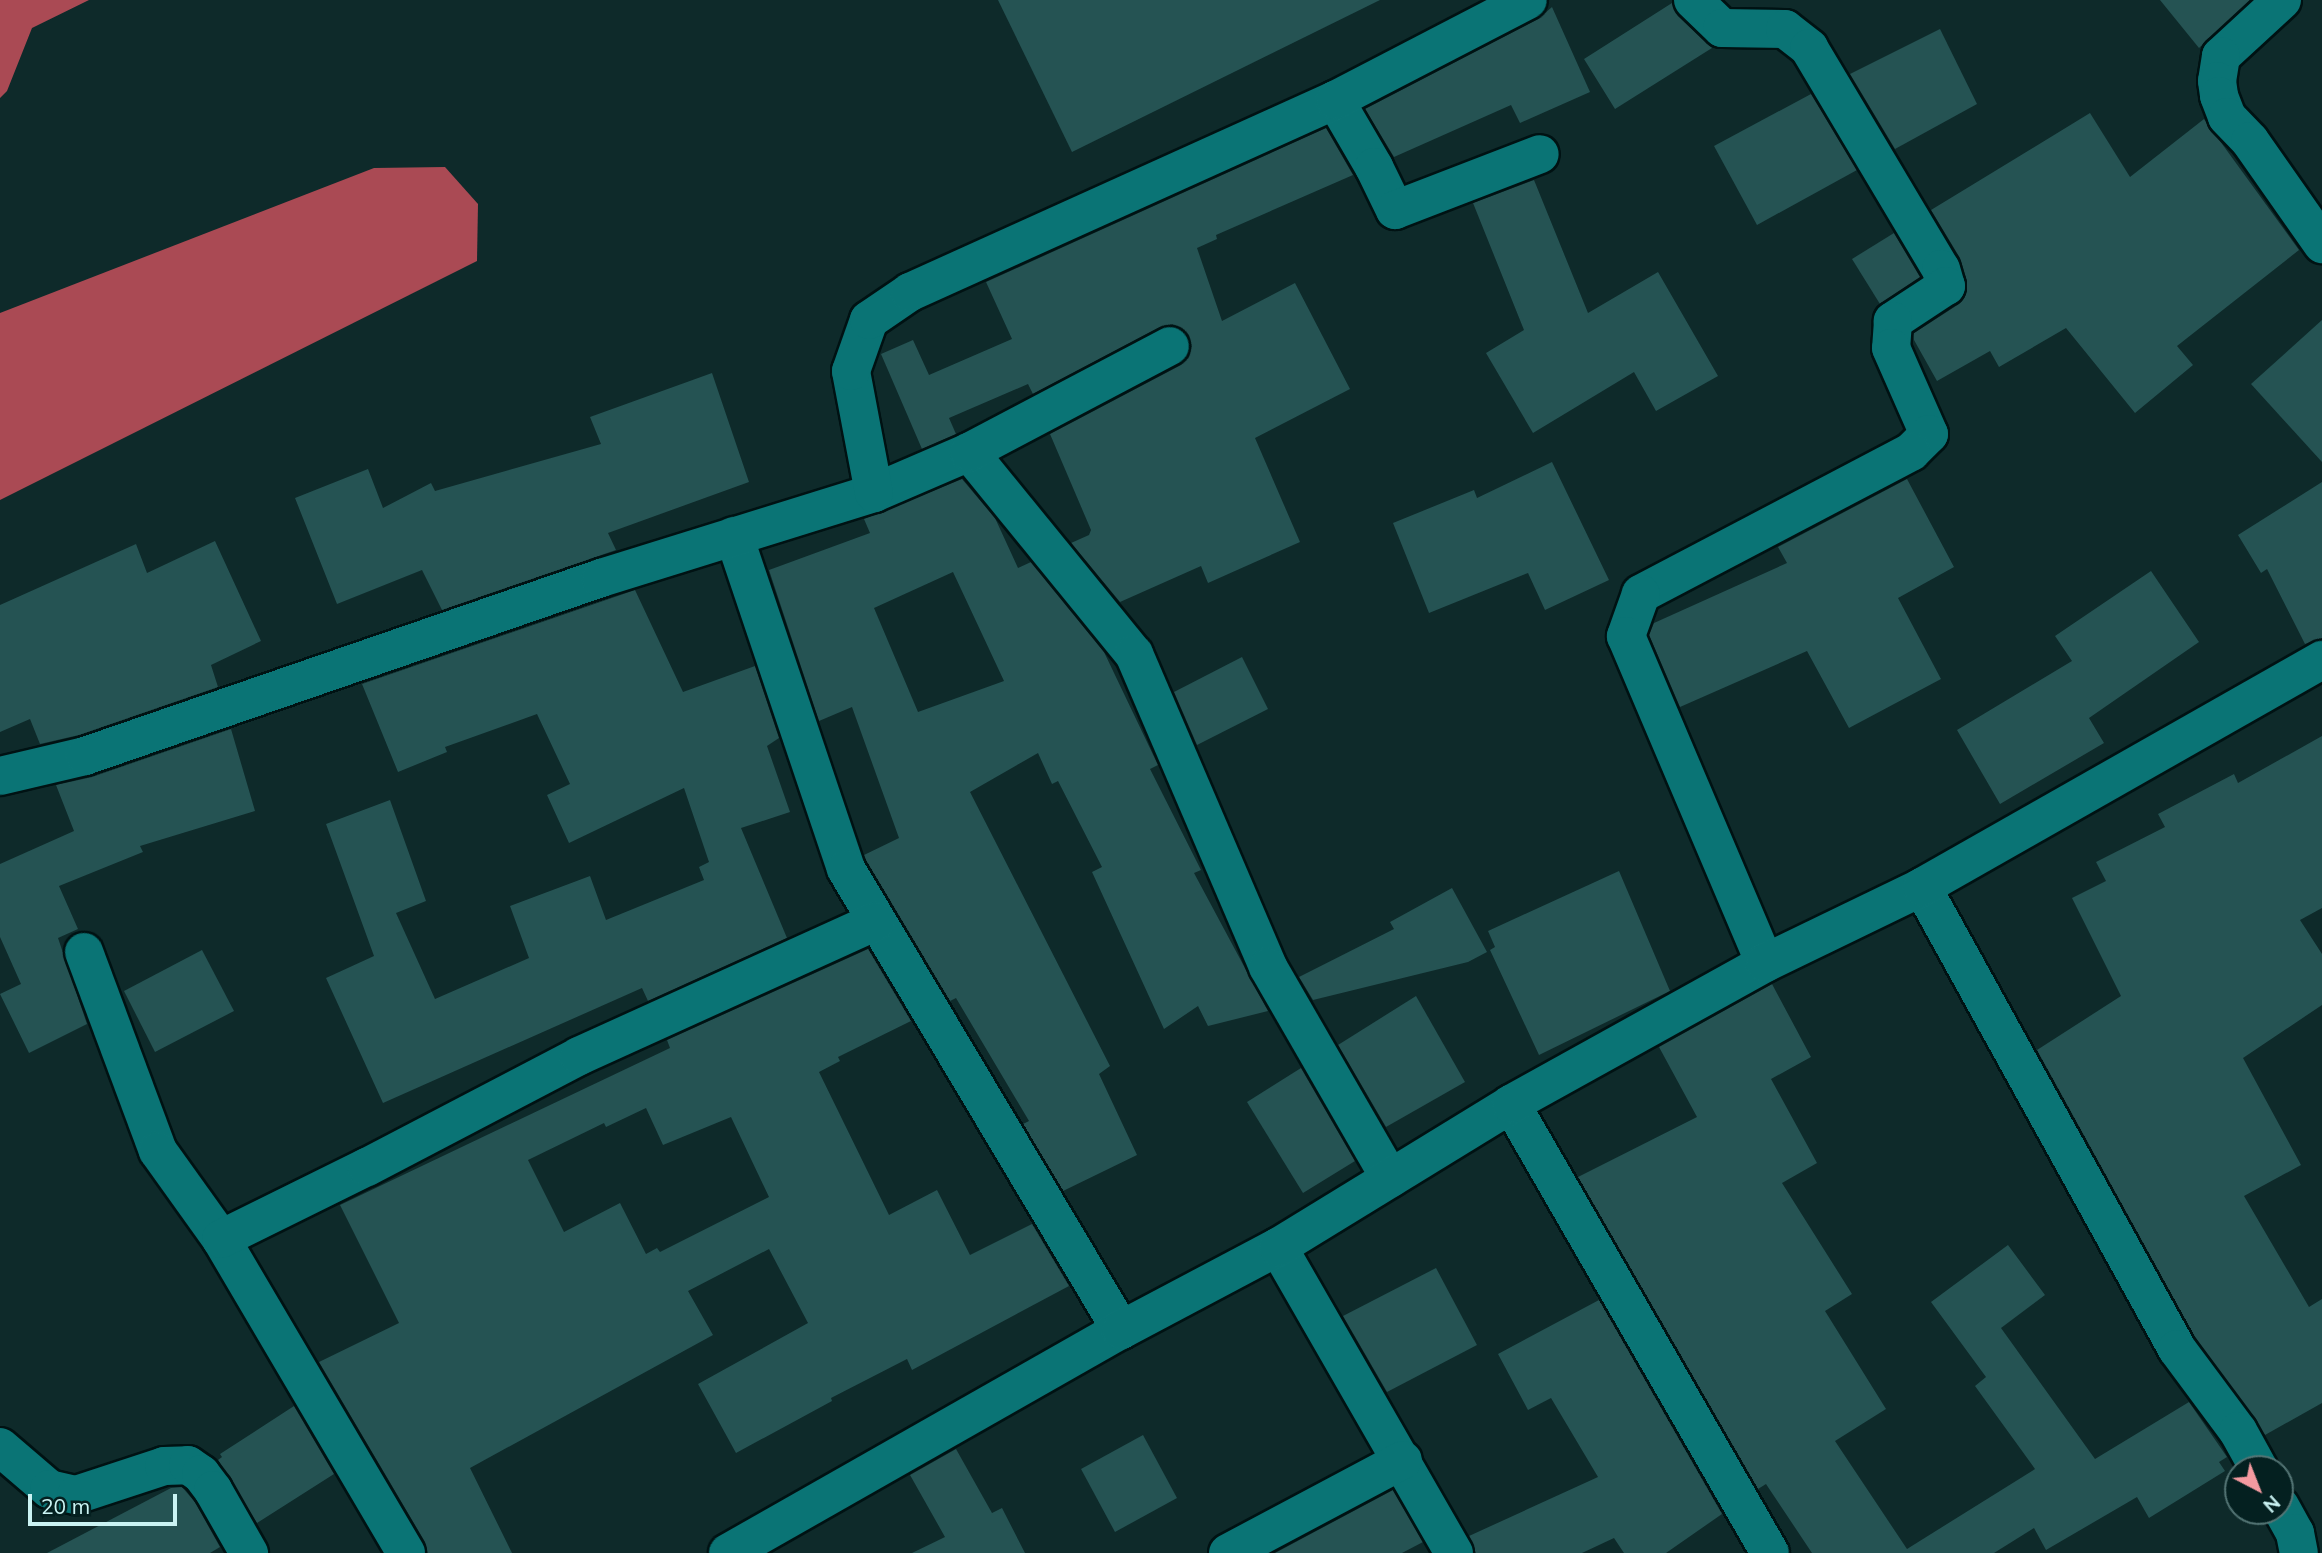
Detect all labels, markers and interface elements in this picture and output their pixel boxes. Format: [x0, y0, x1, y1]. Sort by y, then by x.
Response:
north arrow [2224, 1455, 2294, 1525]
scale bar [32, 1480, 180, 1524]
text: N [2258, 1490, 2285, 1518]
text: 20 m [41, 1493, 90, 1519]

